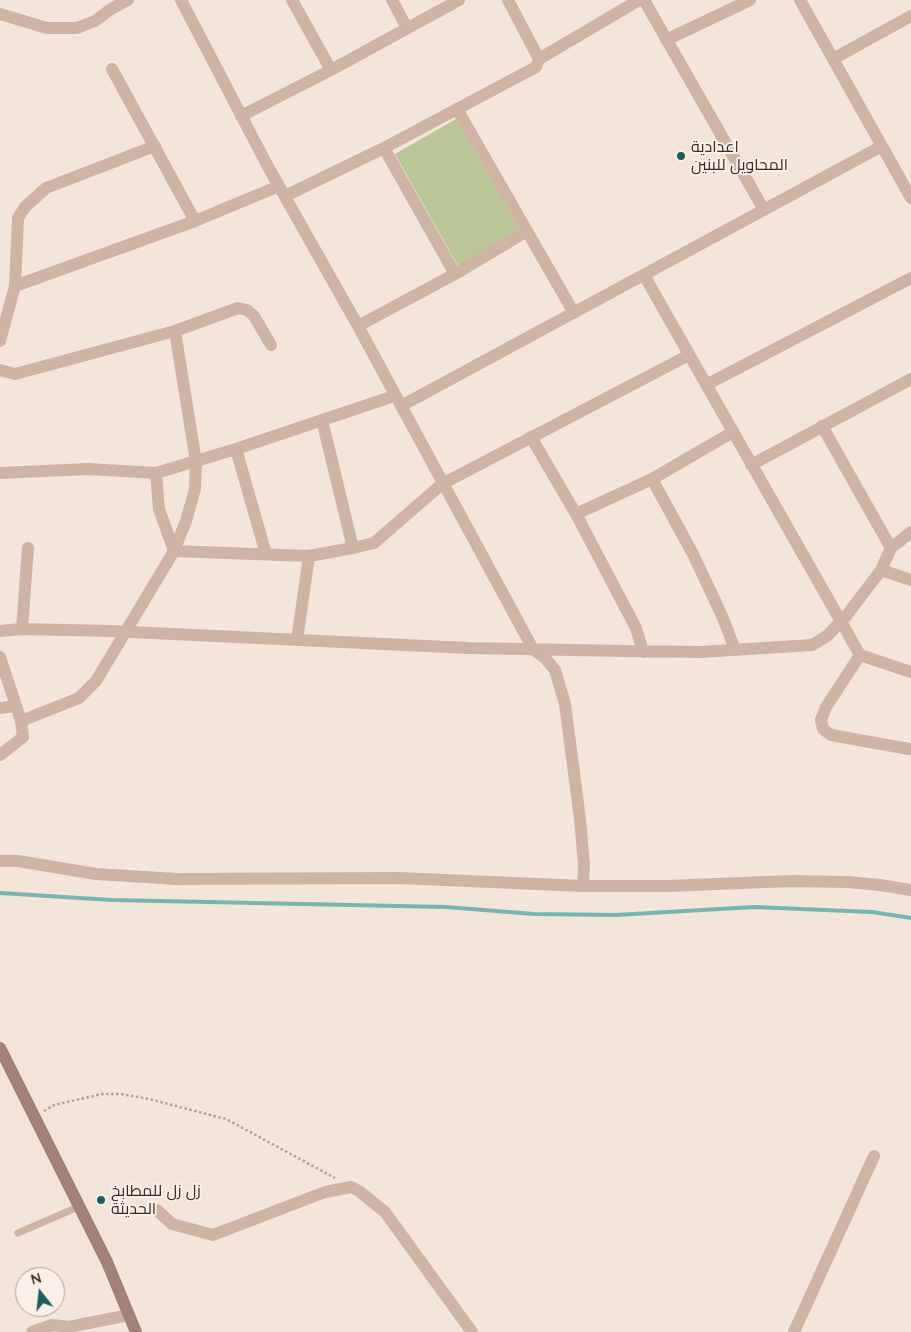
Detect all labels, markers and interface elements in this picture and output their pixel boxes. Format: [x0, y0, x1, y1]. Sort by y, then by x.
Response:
place label: اعدادية المحاويل للبنين [691, 137, 788, 175]
marker: اعدادية المحاويل للبنين [675, 150, 687, 162]
place label: زل زل للمطابخ الحديثة [111, 1181, 201, 1219]
marker: زل زل للمطابخ الحديثة [95, 1194, 107, 1206]
north arrow [15, 1267, 65, 1317]
text: N [29, 1268, 44, 1289]

